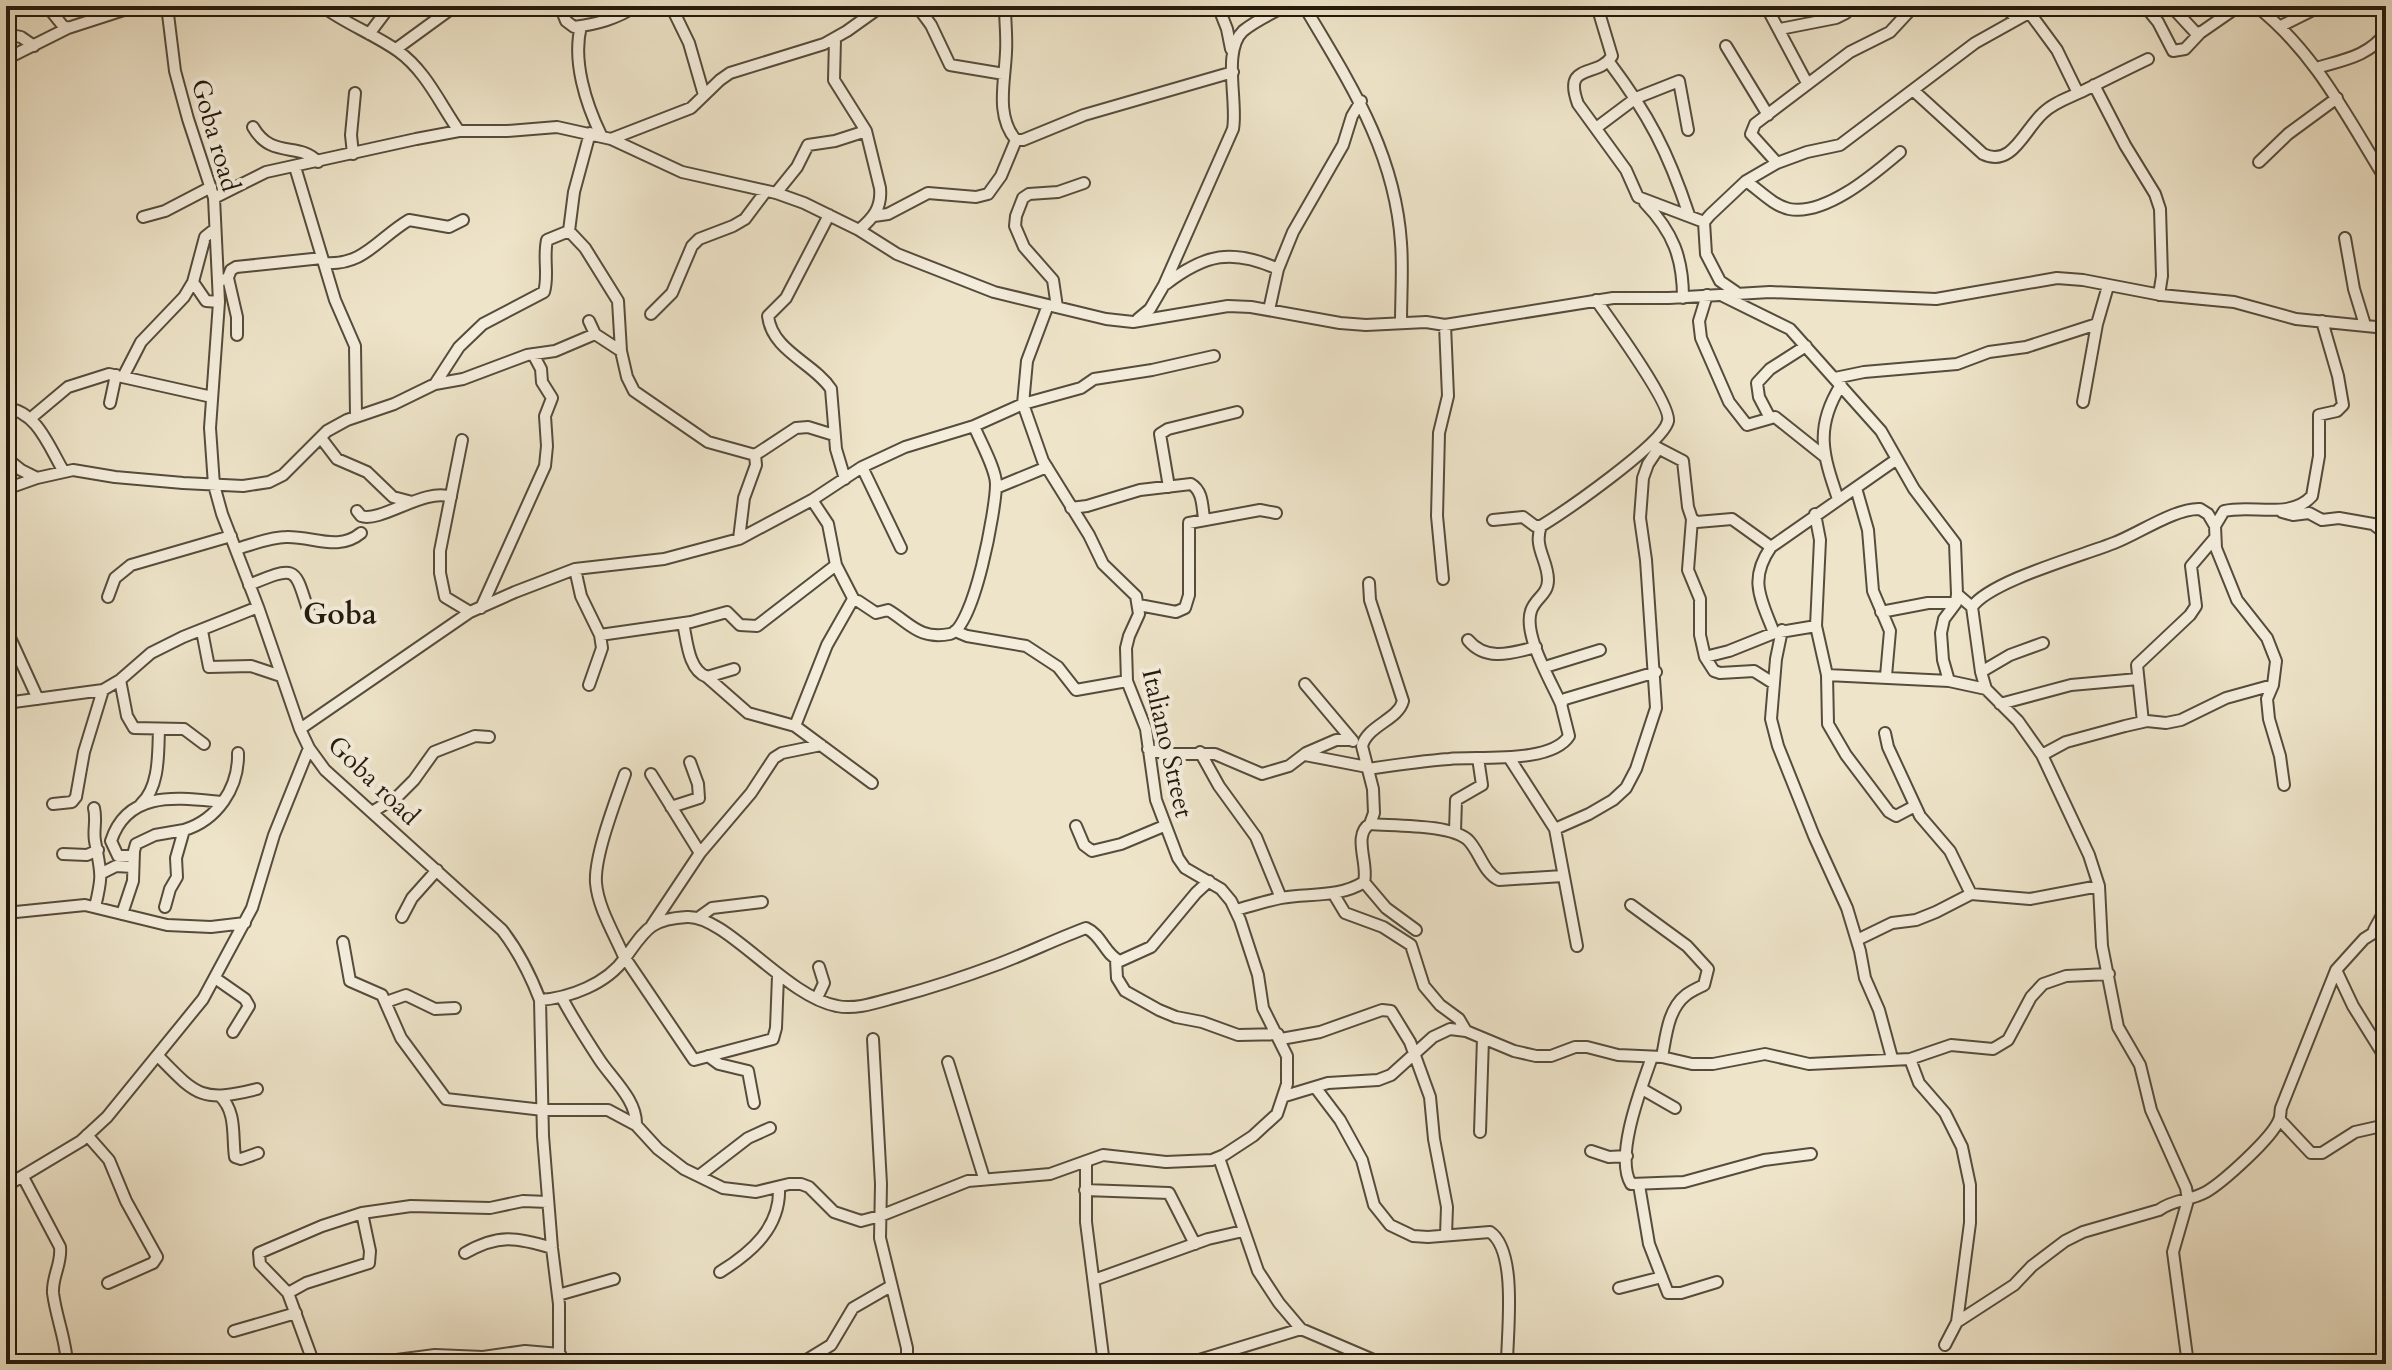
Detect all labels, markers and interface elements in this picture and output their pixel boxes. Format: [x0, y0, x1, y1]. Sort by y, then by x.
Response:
street label: Goba road [183, 75, 248, 196]
district label: Goba [303, 594, 377, 635]
street label: Italiano Street [1133, 665, 1202, 821]
street label: Goba road [320, 728, 427, 833]

